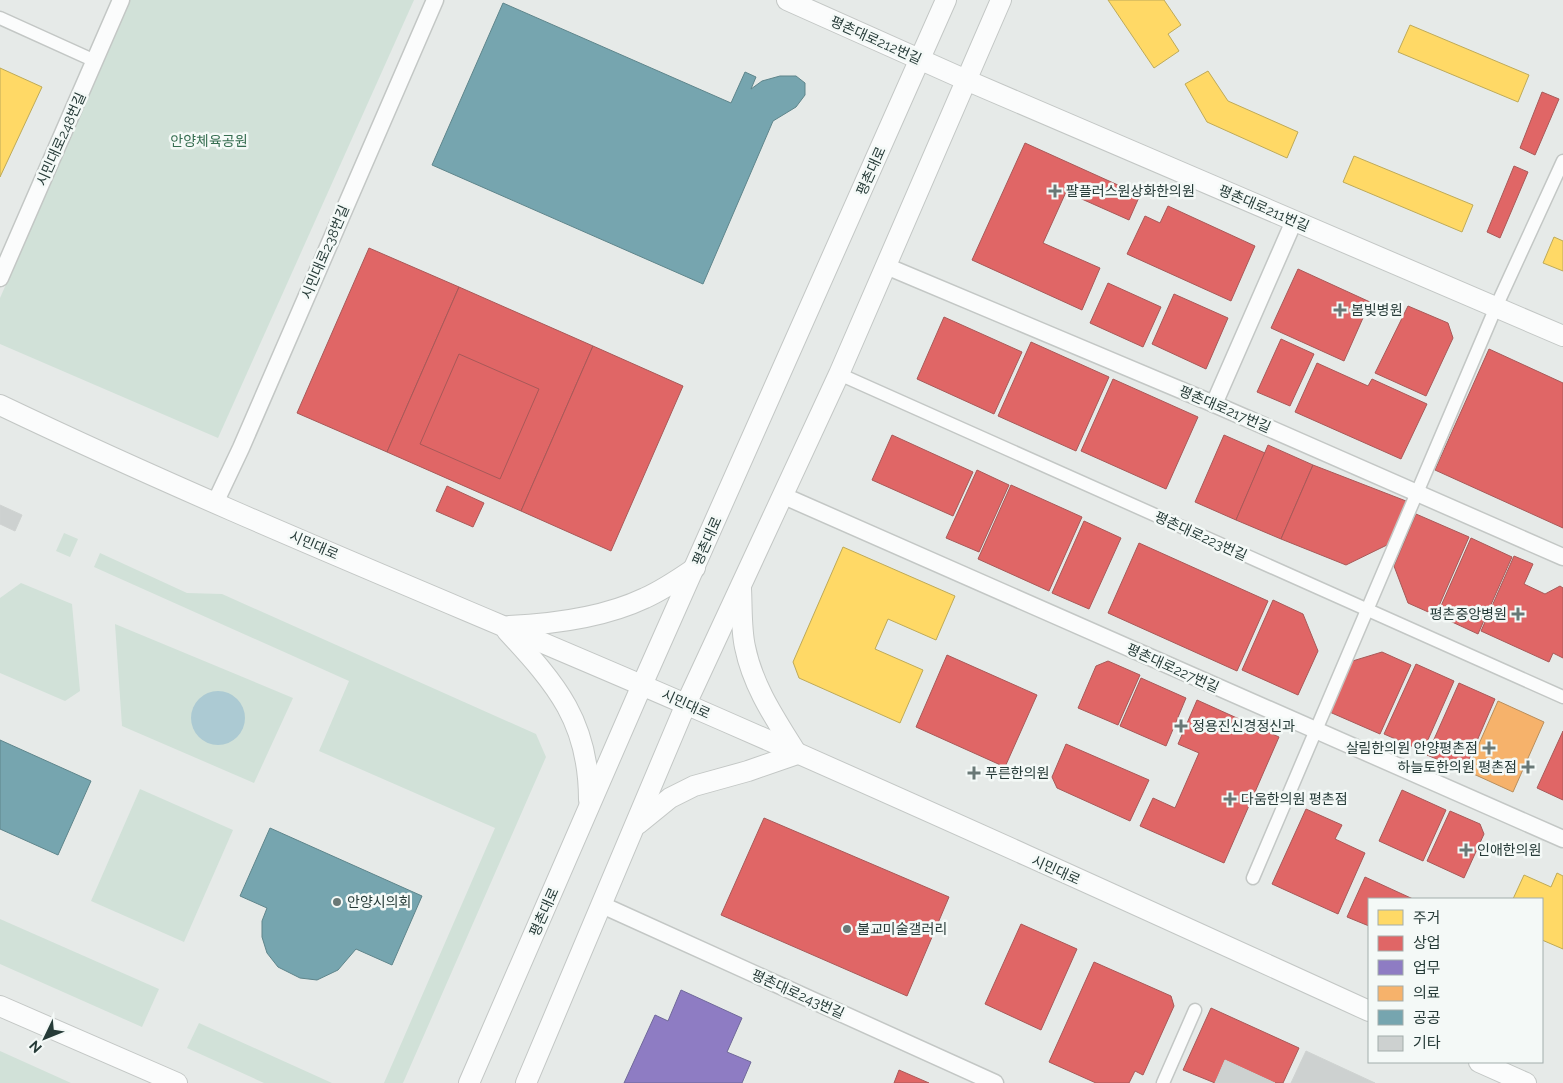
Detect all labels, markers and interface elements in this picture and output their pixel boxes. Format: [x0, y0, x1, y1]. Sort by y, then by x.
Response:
street label: 평촌대로212번길 [828, 13, 924, 67]
street label: 시민대로248번길 [33, 90, 89, 188]
park label: 안양체육공원 [170, 133, 248, 149]
street label: 평촌대로 [853, 144, 889, 198]
street label: 평촌대로211번길 [1216, 182, 1312, 234]
place label: 팔플러스원상화한의원 [1066, 183, 1195, 199]
marker: 팔플러스원상화한의원 [1048, 184, 1062, 198]
street label: 시민대로238번길 [298, 203, 352, 301]
place label: 봄빛병원 [1351, 302, 1403, 318]
marker: 봄빛병원 [1333, 303, 1347, 317]
street label: 평촌대로217번길 [1177, 382, 1273, 436]
street label: 평촌대로223번길 [1152, 508, 1250, 564]
street label: 평촌대로 [689, 514, 725, 568]
street label: 시민대로 [287, 528, 341, 562]
place label: 평촌중앙병원 [1430, 606, 1507, 622]
marker: 평촌중앙병원 [1511, 607, 1525, 621]
street label: 평촌대로227번길 [1124, 640, 1222, 696]
street label: 시민대로 [659, 686, 713, 722]
place label: 정용진신경정신과 [1192, 718, 1295, 734]
marker: 정용진신경정신과 [1174, 719, 1188, 733]
place label: 살림한의원 안양평촌점 [1346, 740, 1478, 756]
marker: 살림한의원 안양평촌점 [1482, 741, 1496, 755]
place label: 하늘토한의원 평촌점 [1398, 759, 1517, 775]
marker: 하늘토한의원 평촌점 [1521, 760, 1535, 774]
place label: 푸른한의원 [985, 765, 1049, 781]
marker: 푸른한의원 [967, 766, 981, 780]
place label: 다움한의원 평촌점 [1241, 791, 1348, 807]
marker: 다움한의원 평촌점 [1223, 792, 1237, 806]
place label: 인애한의원 [1477, 842, 1541, 858]
marker: 인애한의원 [1459, 843, 1473, 857]
street label: 시민대로 [1029, 852, 1083, 888]
street label: 평촌대로 [526, 885, 562, 939]
place label: 안양시의회 [347, 894, 411, 910]
marker: 안양시의회 [331, 896, 343, 908]
legend [1368, 898, 1543, 1063]
text: 주거 [1413, 909, 1441, 927]
place label: 불교미술갤러리 [857, 921, 947, 937]
marker: 불교미술갤러리 [841, 923, 853, 935]
text: 상업 [1413, 934, 1441, 952]
text: 업무 [1413, 959, 1441, 977]
street label: 평촌대로243번길 [749, 966, 847, 1022]
text: 의료 [1413, 984, 1441, 1002]
text: 공공 [1413, 1009, 1441, 1027]
north arrow [20, 1013, 70, 1063]
text: 기타 [1413, 1034, 1441, 1052]
text: N [26, 1038, 45, 1056]

